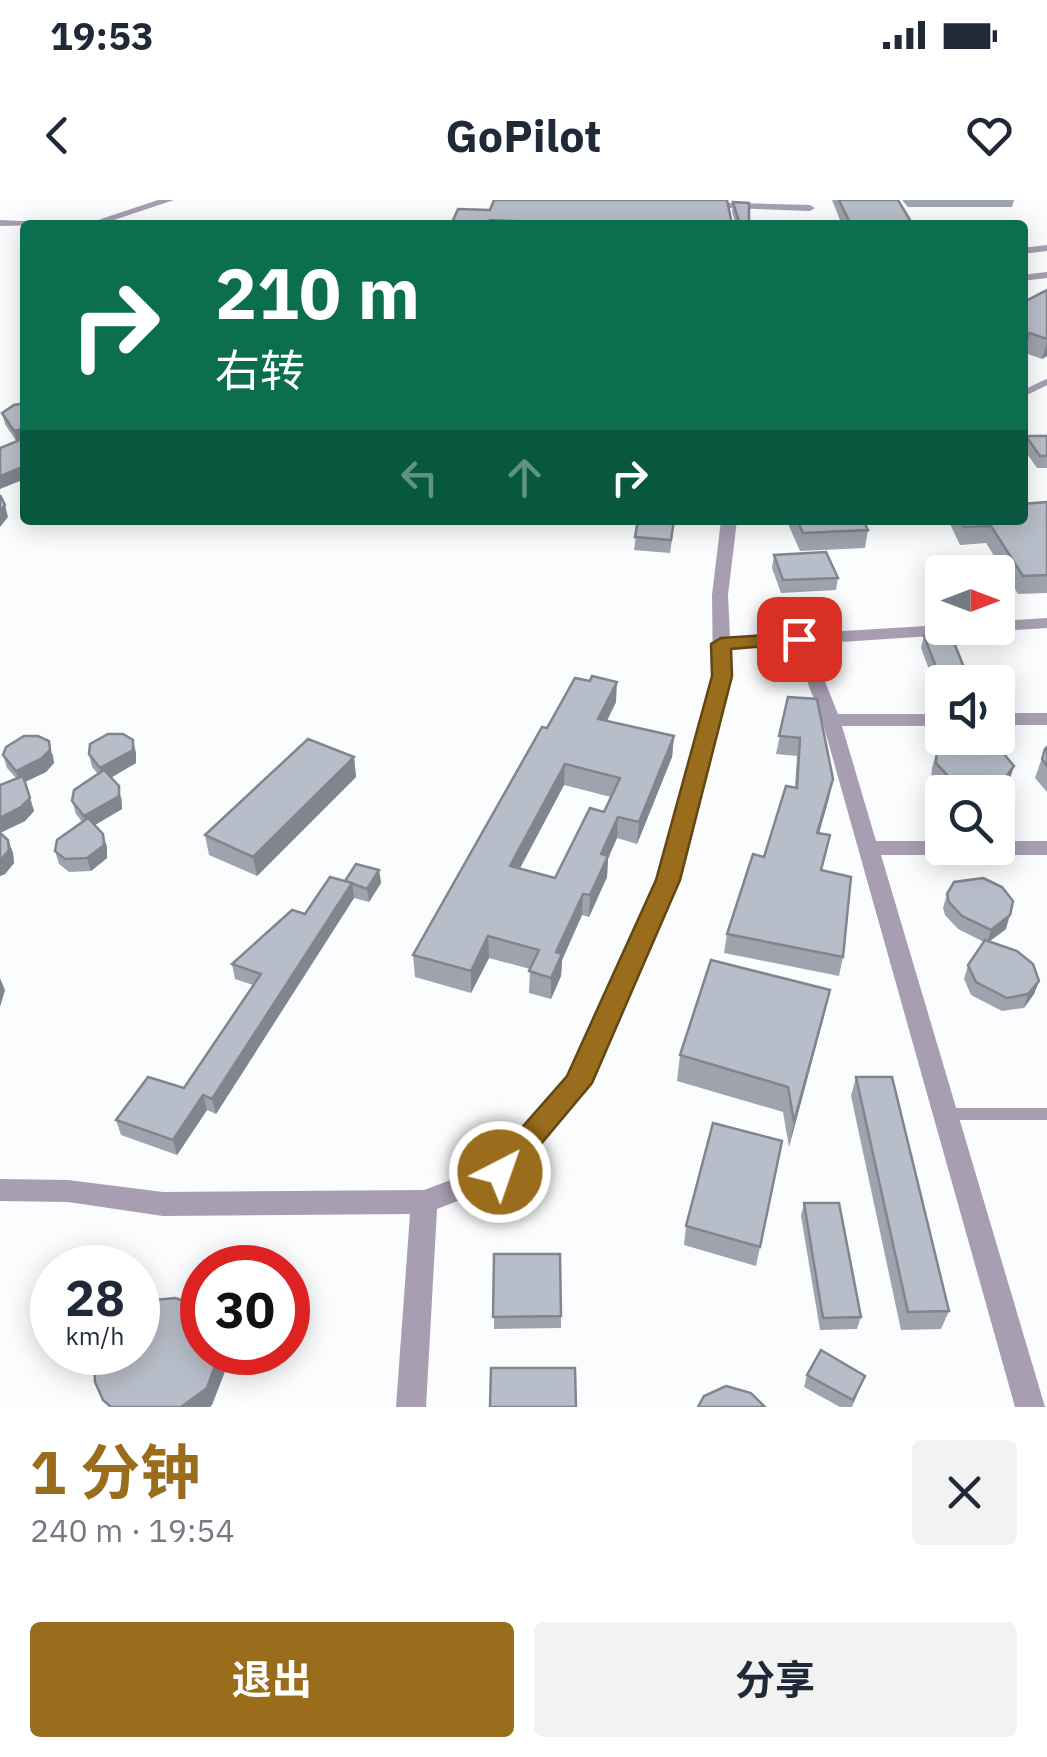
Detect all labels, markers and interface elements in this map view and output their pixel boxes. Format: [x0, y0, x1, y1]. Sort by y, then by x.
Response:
text: 19:53 [50, 11, 154, 60]
text: GoPilot [445, 106, 602, 164]
icon: back [30, 108, 85, 163]
icon: heart [962, 108, 1017, 163]
text: 210 m [215, 247, 420, 338]
icon: right [50, 260, 180, 390]
text: 右转 [215, 341, 305, 399]
icon: left [392, 450, 447, 505]
icon: ahead [497, 450, 552, 505]
icon: right [602, 450, 657, 505]
north arrow [925, 555, 1015, 645]
map controls [925, 555, 1015, 865]
pin [757, 597, 842, 682]
icon: arrive [772, 612, 827, 667]
button: sound [925, 665, 1015, 755]
button: search [925, 775, 1015, 865]
position arrow [448, 1120, 552, 1224]
speed limit sign: 30 [180, 1245, 310, 1375]
text: 28 [65, 1265, 125, 1330]
text: km/h [66, 1319, 124, 1352]
text: 1 分钟 [30, 1432, 200, 1511]
button: close [912, 1440, 1017, 1545]
text: 240 m · 19:54 [30, 1509, 235, 1551]
button: 退出 [30, 1622, 514, 1737]
button: 分享 [534, 1622, 1017, 1737]

